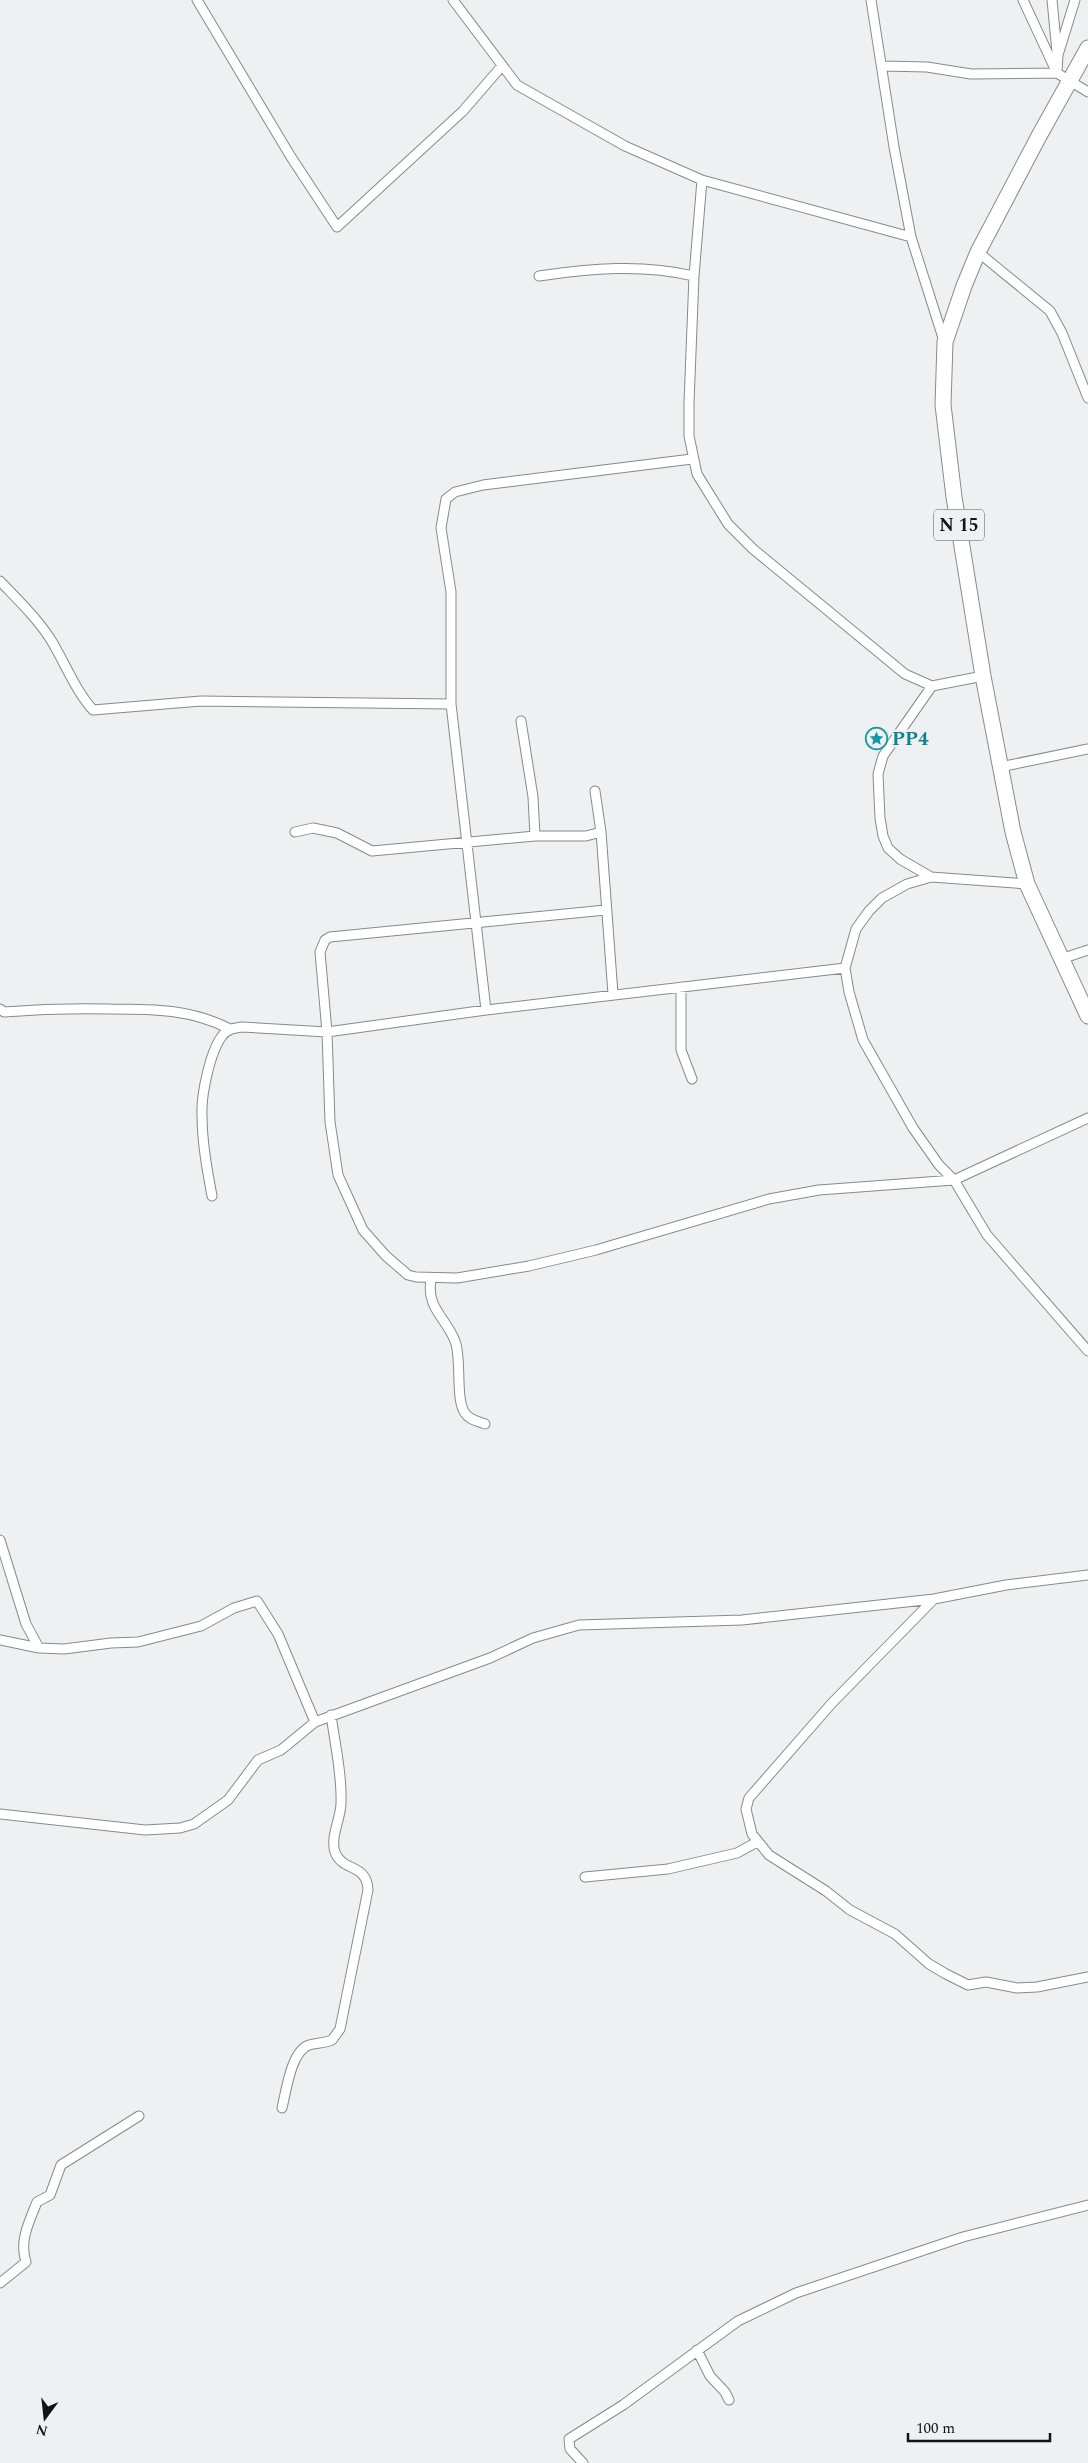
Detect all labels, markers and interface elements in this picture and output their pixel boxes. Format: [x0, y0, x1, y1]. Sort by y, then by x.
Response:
road number: N 15 [934, 510, 984, 540]
place label: PP4 [892, 725, 929, 754]
place icon: PP4 [864, 726, 888, 750]
north arrow [20, 2393, 70, 2443]
scale bar [908, 2410, 1050, 2442]
text: 100 m [916, 2417, 955, 2440]
text: N [34, 2418, 50, 2442]

